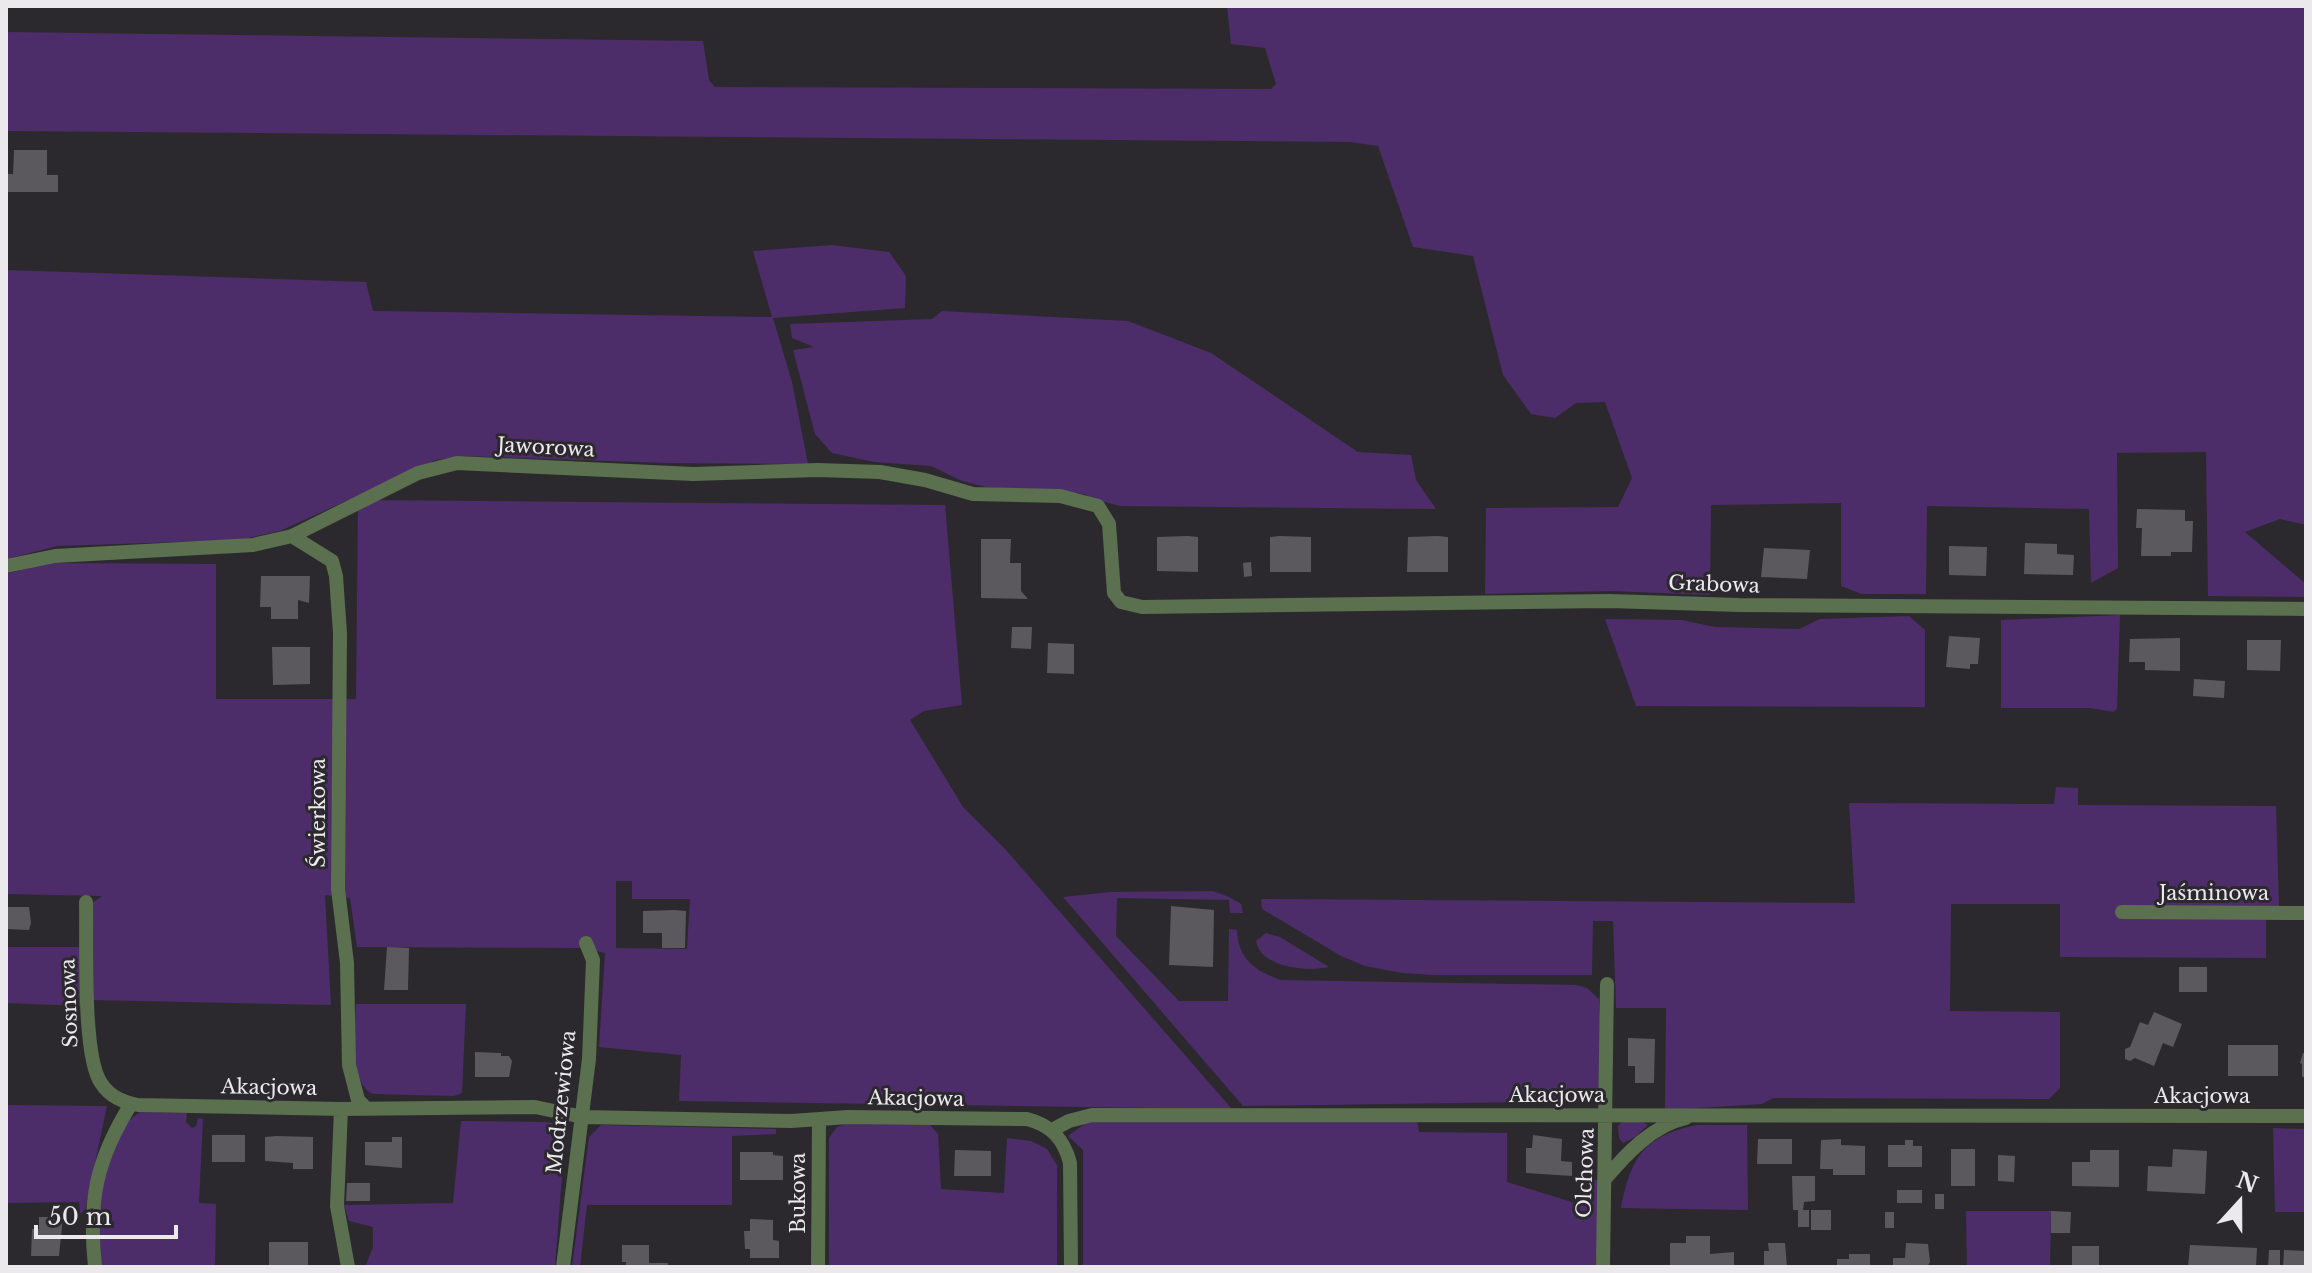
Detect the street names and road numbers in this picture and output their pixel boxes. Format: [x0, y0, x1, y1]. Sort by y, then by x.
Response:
street label: Jaworowa [494, 432, 596, 462]
street label: Grabowa [1668, 570, 1761, 598]
street label: Świerkowa [305, 757, 330, 868]
street label: Jaśminowa [2156, 881, 2270, 905]
street label: Sosnowa [55, 957, 83, 1048]
street label: Modrzewiowa [542, 1028, 581, 1175]
street label: Akacjowa [220, 1074, 318, 1100]
street label: Akacjowa [1508, 1083, 1606, 1107]
street label: Akacjowa [2153, 1084, 2251, 1108]
street label: Akacjowa [867, 1085, 965, 1111]
street label: Olchowa [1571, 1127, 1599, 1219]
street label: Bukowa [786, 1152, 810, 1233]

